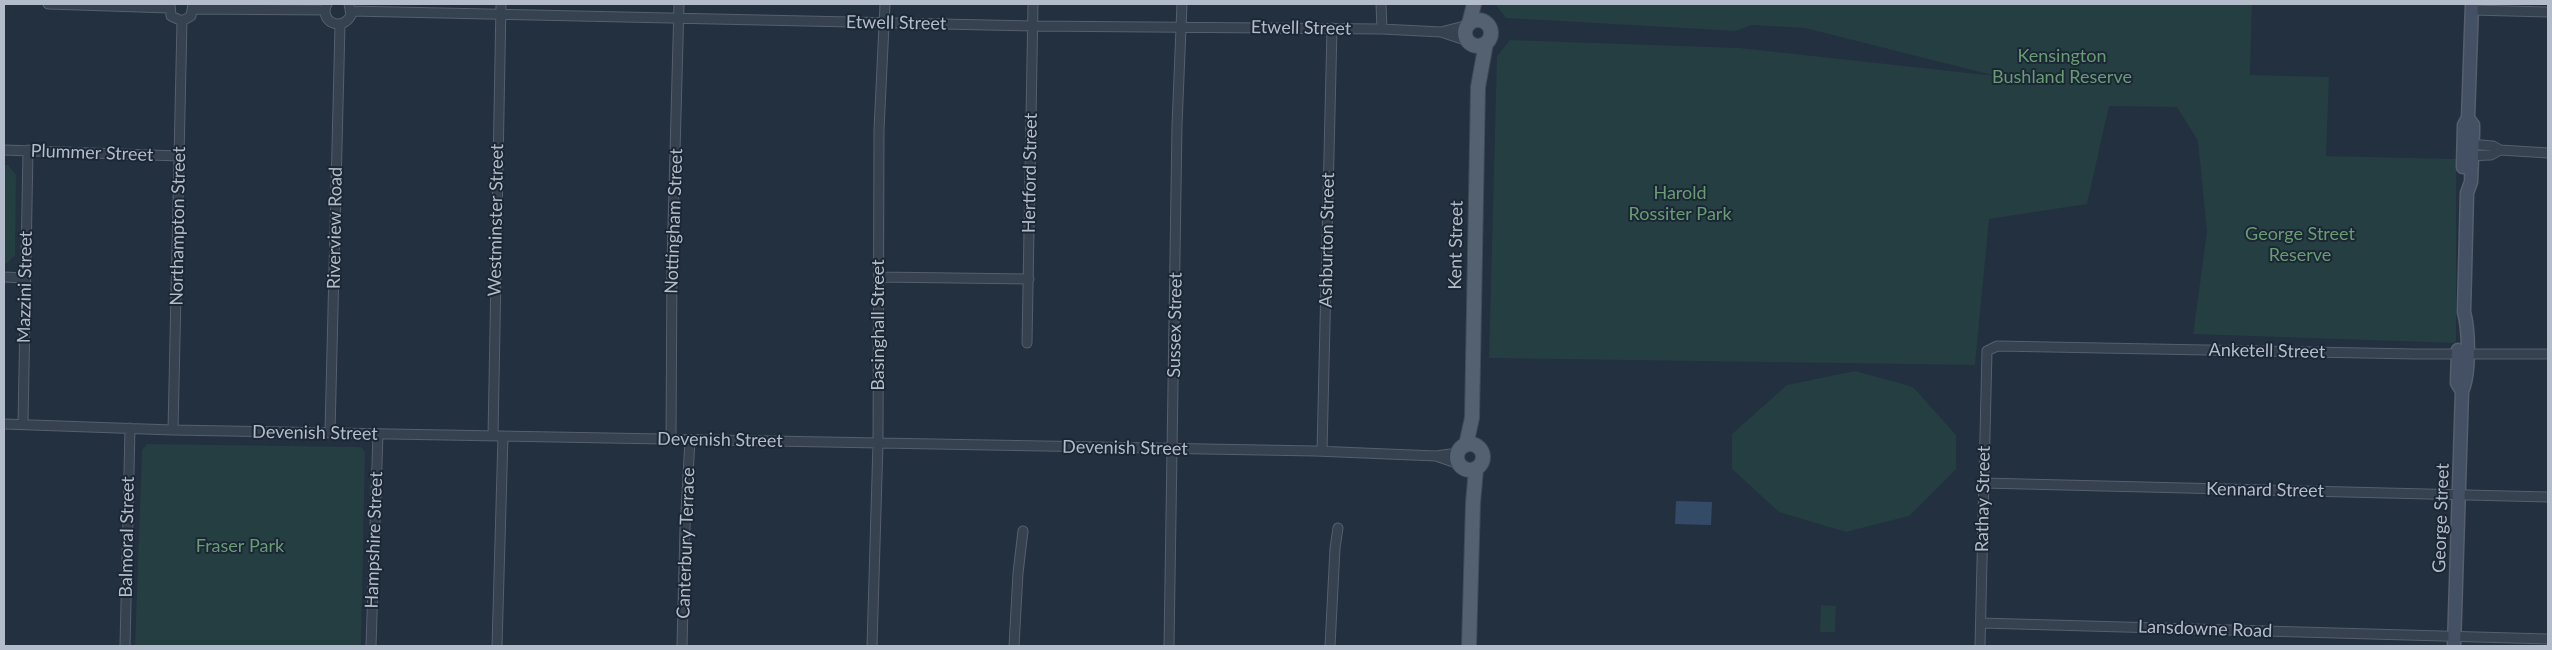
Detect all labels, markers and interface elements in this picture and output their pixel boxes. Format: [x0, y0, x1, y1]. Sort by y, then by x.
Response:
street label: Etwell Street [846, 11, 946, 35]
street label: Etwell Street [1251, 16, 1351, 40]
park label: Kensington Bushland Reserve [1992, 45, 2132, 88]
street label: Hertford Street [1018, 113, 1042, 233]
street label: Plummer Street [30, 140, 154, 166]
street label: Westminster Street [484, 143, 508, 297]
street label: Northampton Street [166, 146, 190, 306]
street label: Nottingham Street [661, 148, 687, 294]
street label: Riverview Road [323, 167, 347, 289]
street label: Ashburton Street [1315, 172, 1339, 308]
park label: Harold Rossiter Park [1628, 182, 1732, 224]
street label: Kent Street [1444, 200, 1468, 290]
park label: George Street Reserve [2245, 223, 2355, 266]
street label: Mazzini Street [13, 231, 37, 343]
street label: Basinghall Street [867, 259, 889, 391]
street label: Sussex Street [1163, 272, 1187, 378]
street label: Anketell Street [2208, 339, 2326, 363]
street label: Devenish Street [252, 421, 378, 445]
street label: Devenish Street [657, 428, 783, 452]
street label: Devenish Street [1062, 436, 1188, 460]
street label: Rathay Street [1971, 446, 1995, 552]
street label: George Street [2428, 463, 2454, 573]
street label: Canterbury Terrace [673, 467, 699, 619]
street label: Hampshire Street [361, 471, 387, 609]
street label: Balmoral Street [115, 476, 139, 598]
street label: Kennard Street [2206, 478, 2324, 502]
park label: Fraser Park [196, 535, 284, 557]
street label: Lansdowne Road [2137, 616, 2273, 642]

